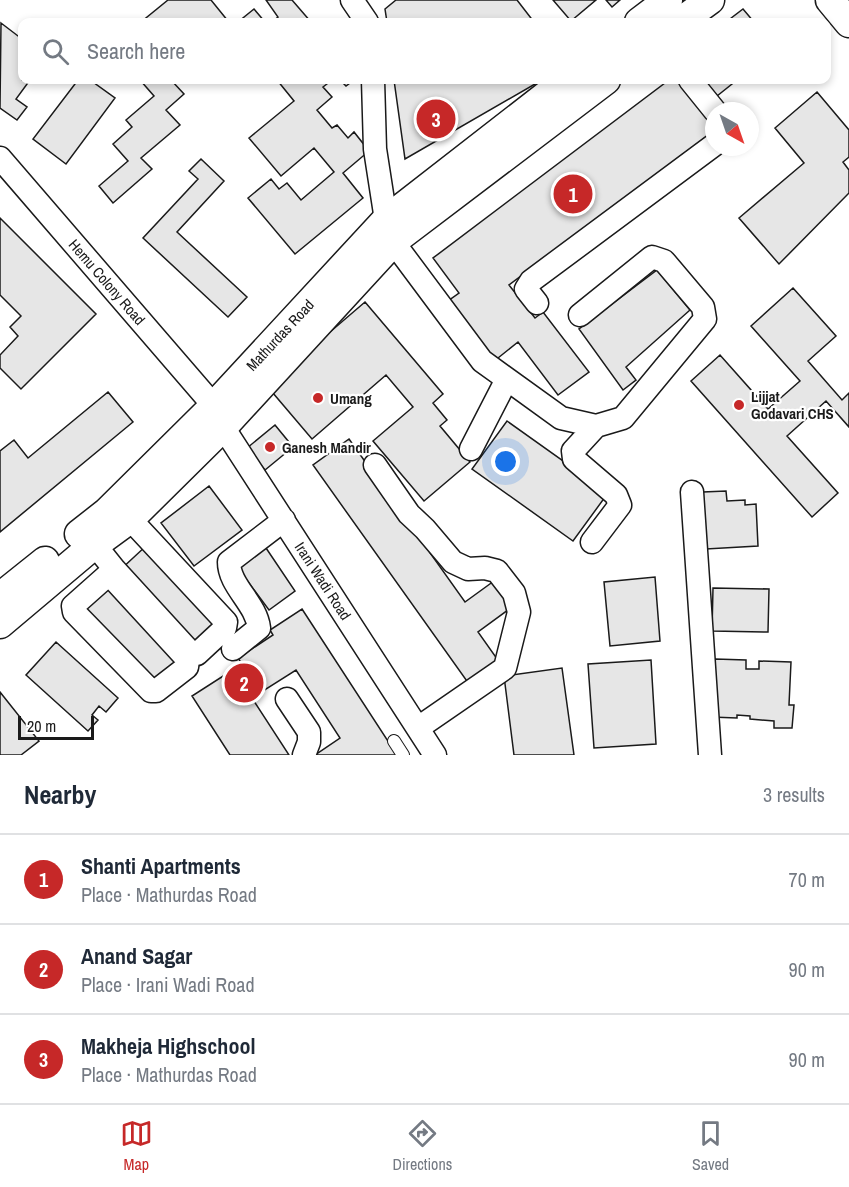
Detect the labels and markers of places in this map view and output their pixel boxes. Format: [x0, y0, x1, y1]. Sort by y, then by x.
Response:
pin: 3 [416, 96, 456, 142]
pin: 1 [554, 172, 592, 216]
place label: Lijjat Godavari CHS [751, 386, 834, 424]
place label: Umang [330, 388, 372, 409]
marker: Umang [311, 391, 325, 405]
marker: Lijjat Godavari CHS [732, 398, 746, 412]
place label: Ganesh Mandir [282, 437, 371, 458]
marker: Ganesh Mandir [263, 440, 277, 454]
pin: 2 [224, 660, 264, 706]

